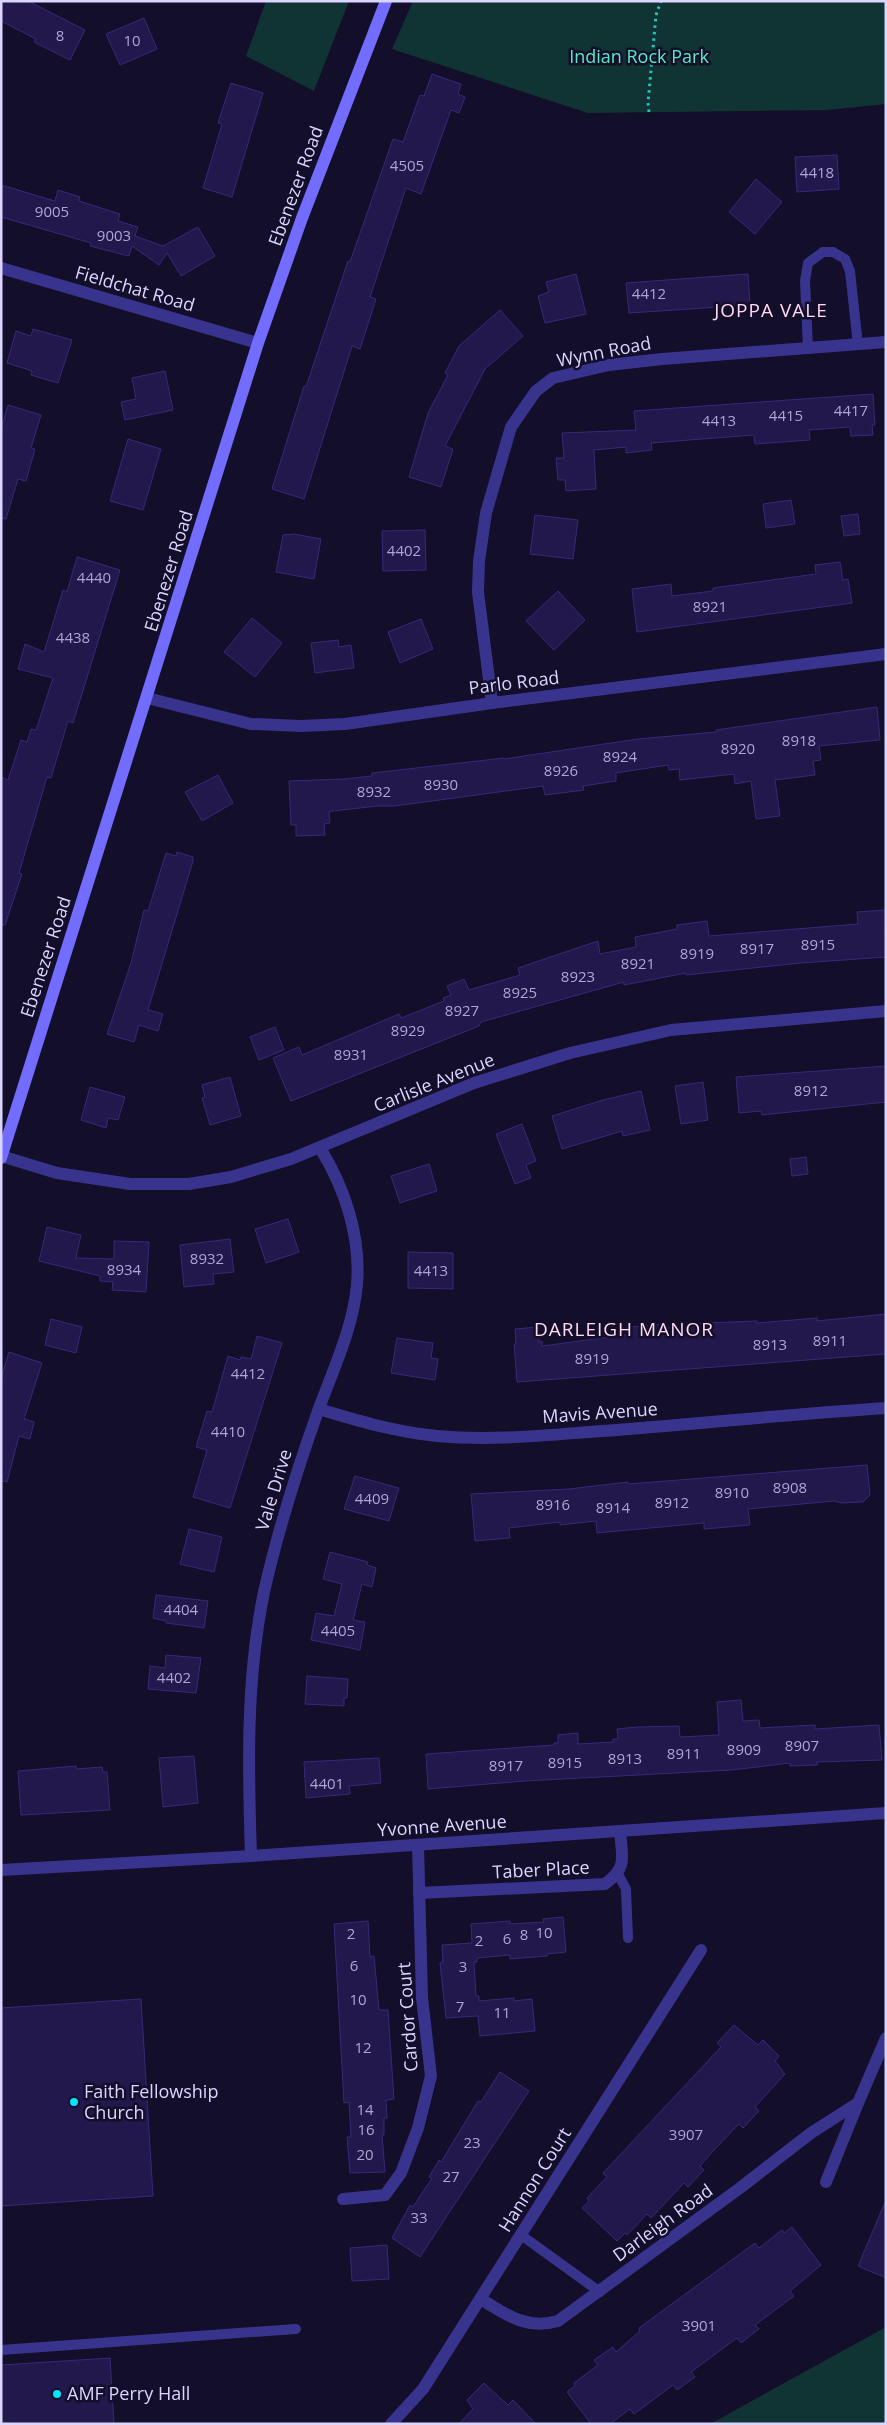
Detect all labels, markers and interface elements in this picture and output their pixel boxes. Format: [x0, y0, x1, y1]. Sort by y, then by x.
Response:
house number: 8 [56, 25, 64, 45]
house number: 10 [123, 30, 141, 50]
park label: Indian Rock Park [569, 44, 709, 68]
street label: Ebenezer Road [262, 122, 328, 249]
house number: 4505 [390, 155, 424, 175]
house number: 4418 [800, 162, 834, 182]
house number: 9005 [35, 201, 69, 221]
house number: 9003 [97, 225, 131, 245]
street label: Fieldchat Road [73, 260, 198, 317]
house number: 4412 [632, 283, 666, 303]
district label: JOPPA VALE [712, 297, 828, 323]
street label: Wynn Road [555, 330, 653, 372]
house number: 4417 [834, 400, 868, 420]
house number: 4415 [769, 405, 803, 425]
house number: 4413 [702, 410, 736, 430]
street label: Ebenezer Road [138, 507, 198, 634]
house number: 4402 [387, 540, 421, 560]
house number: 4440 [77, 567, 111, 587]
house number: 8921 [693, 596, 727, 616]
house number: 4438 [56, 627, 90, 647]
street label: Parlo Road [467, 665, 561, 699]
house number: 8918 [782, 730, 816, 750]
house number: 8920 [721, 738, 755, 758]
house number: 8924 [603, 746, 638, 766]
house number: 8926 [544, 760, 578, 780]
house number: 8930 [424, 774, 458, 794]
house number: 8932 [357, 781, 391, 801]
street label: Ebenezer Road [14, 893, 76, 1020]
house number: 8915 [801, 934, 835, 954]
house number: 8917 [740, 938, 774, 958]
house number: 8919 [680, 943, 714, 963]
house number: 8921 [621, 953, 655, 973]
house number: 8923 [561, 966, 595, 986]
house number: 8925 [503, 982, 537, 1002]
house number: 8927 [445, 1000, 479, 1020]
house number: 8929 [391, 1020, 425, 1040]
house number: 8931 [334, 1044, 368, 1064]
street label: Carlisle Avenue [370, 1047, 498, 1117]
house number: 8912 [794, 1080, 828, 1100]
house number: 8932 [190, 1248, 224, 1268]
house number: 8934 [107, 1259, 142, 1279]
house number: 4413 [414, 1260, 448, 1280]
district label: DARLEIGH MANOR [534, 1316, 714, 1342]
house number: 8911 [813, 1330, 847, 1350]
house number: 8913 [753, 1334, 787, 1354]
house number: 8919 [575, 1348, 609, 1368]
house number: 4412 [231, 1363, 265, 1383]
street label: Mavis Avenue [541, 1396, 658, 1428]
house number: 4410 [211, 1421, 245, 1441]
street label: Vale Drive [249, 1446, 297, 1533]
house number: 8908 [773, 1477, 807, 1497]
house number: 8910 [715, 1482, 749, 1502]
house number: 4409 [355, 1488, 389, 1508]
house number: 8912 [655, 1492, 689, 1512]
house number: 8916 [536, 1494, 570, 1514]
house number: 8914 [596, 1497, 631, 1517]
house number: 4404 [164, 1599, 199, 1619]
house number: 4405 [321, 1620, 355, 1640]
house number: 4402 [157, 1667, 191, 1687]
house number: 8907 [785, 1735, 819, 1755]
house number: 8909 [727, 1739, 761, 1759]
house number: 8911 [667, 1743, 701, 1763]
house number: 8913 [608, 1748, 642, 1768]
house number: 8915 [548, 1752, 582, 1772]
house number: 8917 [489, 1755, 523, 1775]
house number: 4401 [310, 1773, 344, 1793]
street label: Yvonne Avenue [377, 1809, 507, 1841]
street label: Taber Place [492, 1854, 590, 1884]
house number: 10 [535, 1922, 553, 1942]
house number: 2 [347, 1923, 355, 1943]
house number: 8 [520, 1924, 528, 1944]
house number: 6 [503, 1928, 511, 1948]
house number: 2 [475, 1930, 483, 1950]
house number: 6 [350, 1955, 358, 1975]
house number: 3 [459, 1956, 467, 1976]
street label: Cardor Court [391, 1962, 423, 2073]
house number: 10 [349, 1989, 367, 2009]
house number: 7 [456, 1996, 464, 2016]
house number: 11 [493, 2002, 511, 2022]
house number: 12 [354, 2037, 372, 2057]
place label: Faith Fellowship Church [84, 2079, 218, 2124]
marker: Faith Fellowship Church [68, 2096, 80, 2108]
house number: 14 [356, 2099, 374, 2119]
house number: 16 [357, 2119, 375, 2139]
street label: Hannon Court [492, 2123, 576, 2236]
house number: 3907 [669, 2124, 703, 2144]
house number: 23 [463, 2132, 481, 2152]
house number: 20 [356, 2144, 374, 2164]
house number: 27 [442, 2166, 460, 2186]
street label: Darleigh Road [608, 2178, 717, 2267]
house number: 33 [410, 2207, 428, 2227]
house number: 3901 [682, 2315, 716, 2335]
place label: AMF Perry Hall [67, 2381, 190, 2405]
marker: AMF Perry Hall [51, 2388, 63, 2400]

